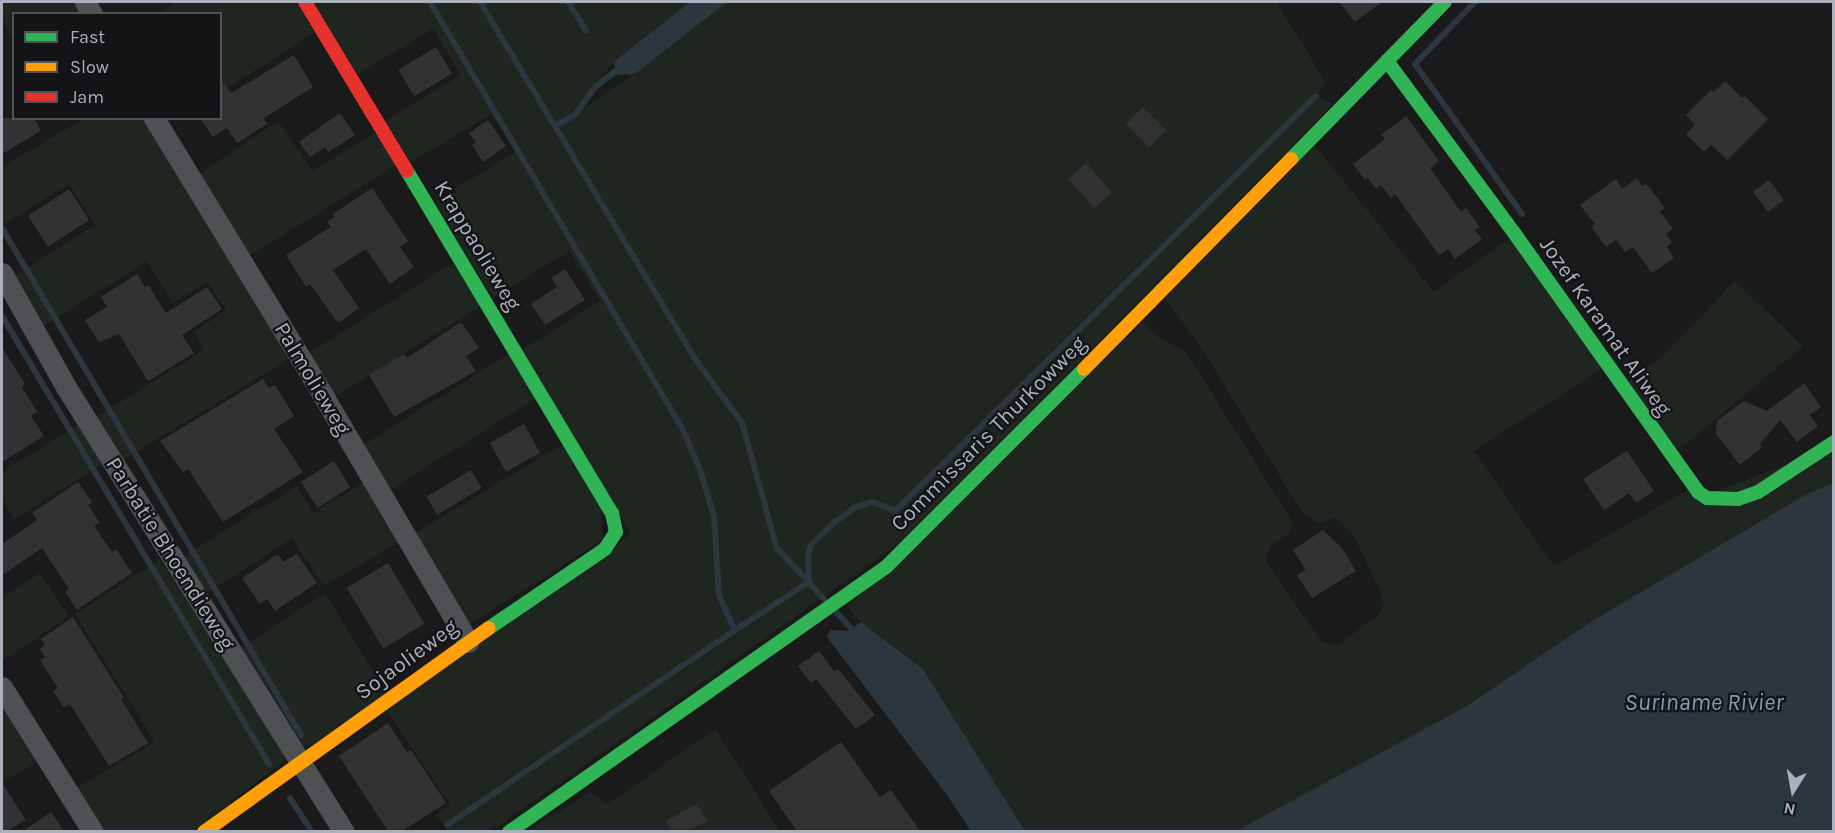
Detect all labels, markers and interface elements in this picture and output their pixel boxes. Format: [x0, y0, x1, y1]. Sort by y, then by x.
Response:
legend [12, 12, 222, 120]
text: Fast [70, 26, 105, 48]
text: Slow [70, 56, 109, 78]
text: Jam [70, 86, 104, 108]
street label: Krappaolieweg [428, 176, 526, 316]
street label: Jozef Karamat Aliweg [1533, 233, 1677, 421]
street label: Palmolieweg [268, 318, 356, 440]
street label: Commissaris Thurkowweg [886, 331, 1092, 537]
street label: Parbatie Bhoendieweg [100, 453, 240, 655]
street label: Sojaolieweg [351, 614, 463, 706]
water label: Suriname Rivier [1625, 689, 1783, 717]
north arrow [1763, 761, 1823, 821]
text: N [1782, 799, 1797, 820]

